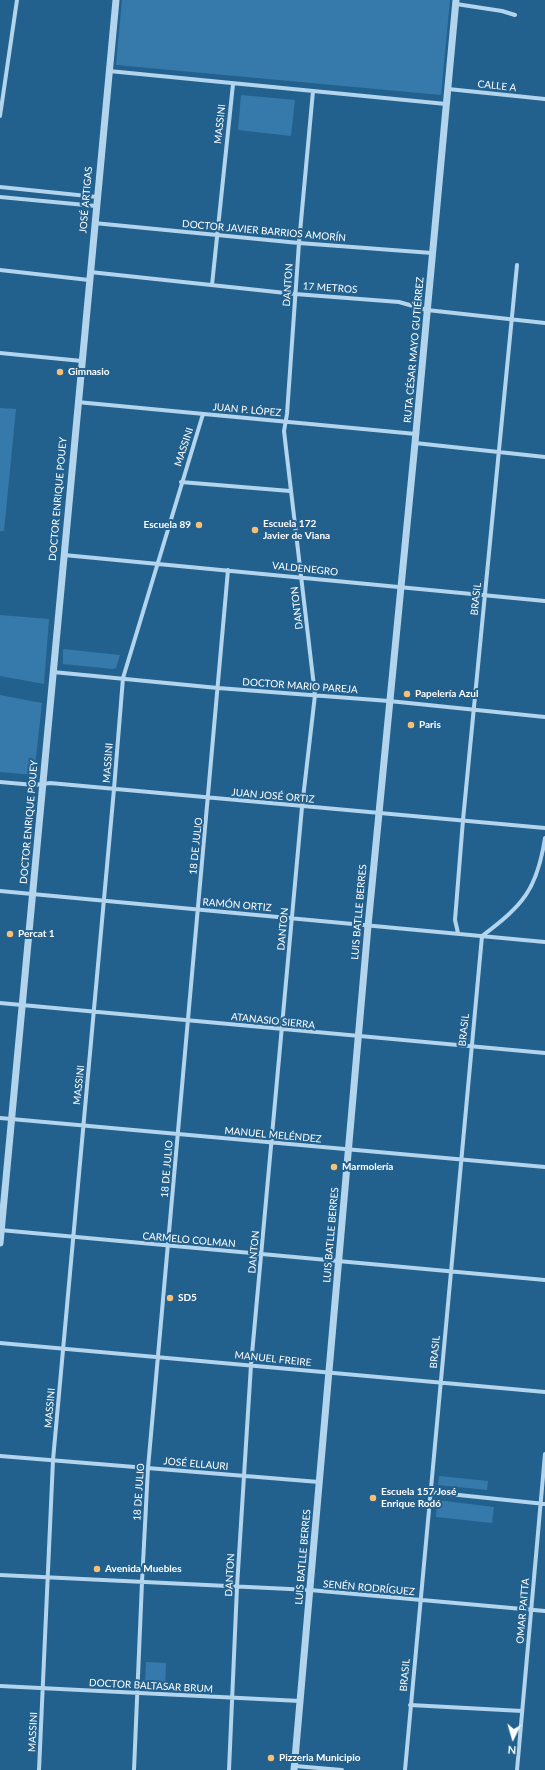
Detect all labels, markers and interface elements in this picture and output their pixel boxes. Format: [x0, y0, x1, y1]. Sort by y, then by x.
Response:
street label: CALLE A [477, 78, 517, 94]
street label: MASSINI [212, 103, 228, 145]
street label: JOSÉ ARTIGAS [77, 166, 95, 234]
street label: DOCTOR JAVIER BARRIOS AMORÍN [182, 218, 346, 244]
street label: DANTON [281, 263, 295, 307]
street label: RUTA CÉSAR MAYO GUTIÉRREZ [402, 276, 426, 424]
street label: 17 METROS [302, 280, 358, 296]
place label: Gimnasio [68, 366, 110, 378]
marker: Gimnasio [55, 367, 65, 377]
street label: JUAN P. LÓPEZ [212, 401, 282, 419]
street label: MASSINI [172, 426, 196, 468]
street label: DOCTOR ENRIQUE POUEY [47, 437, 69, 561]
place label: Escuela 172 Javier de Viana [263, 518, 330, 542]
place label: Escuela 89 [144, 519, 191, 531]
marker: Escuela 89 [194, 520, 204, 530]
marker: Escuela 172 Javier de Viana [250, 525, 260, 535]
street label: VALDENEGRO [271, 560, 339, 578]
street label: BRASIL [468, 582, 484, 616]
street label: DANTON [288, 586, 306, 630]
street label: DOCTOR MARIO PAREJA [242, 676, 358, 696]
place label: Papelería Azul [415, 688, 478, 700]
marker: Papelería Azul [402, 689, 412, 699]
place label: Paris [419, 719, 441, 731]
marker: Paris [406, 720, 416, 730]
street label: MASSINI [101, 743, 115, 783]
street label: DOCTOR ENRIQUE POUEY [18, 760, 40, 884]
street label: JUAN JOSÉ ORTIZ [231, 786, 315, 806]
street label: 18 DE JULIO [187, 817, 205, 875]
street label: LUIS BATLLE BERRES [349, 864, 369, 960]
street label: RAMÓN ORTIZ [202, 896, 272, 914]
street label: DANTON [275, 907, 291, 951]
place label: Percat 1 [18, 928, 55, 940]
marker: Percat 1 [5, 929, 15, 939]
street label: ATANASIO SIERRA [230, 1011, 316, 1031]
street label: BRASIL [456, 1013, 472, 1047]
street label: MASSINI [71, 1064, 87, 1106]
street label: MANUEL MELÉNDEZ [224, 1125, 322, 1145]
street label: 18 DE JULIO [159, 1140, 175, 1198]
place label: Marmolería [342, 1161, 393, 1173]
marker: Marmolería [329, 1162, 339, 1172]
street label: LUIS BATLLE BERRES [321, 1187, 341, 1283]
street label: CARMELO COLMAN [142, 1230, 236, 1250]
street label: DANTON [246, 1230, 262, 1274]
place label: SD5 [178, 1292, 197, 1304]
marker: SD5 [165, 1293, 175, 1303]
street label: BRASIL [428, 1335, 442, 1369]
street label: MANUEL FREIRE [234, 1349, 312, 1369]
street label: MASSINI [42, 1387, 58, 1429]
street label: JOSÉ ELLAURI [163, 1455, 229, 1473]
street label: 18 DE JULIO [131, 1463, 147, 1521]
place label: Escuela 157 José Enrique Rodó [381, 1486, 456, 1510]
marker: Escuela 157 José Enrique Rodó [368, 1493, 378, 1503]
street label: LUIS BATLLE BERRES [293, 1509, 313, 1605]
street label: DANTON [223, 1553, 237, 1597]
place label: Avenida Muebles [105, 1563, 182, 1575]
marker: Avenida Muebles [92, 1564, 102, 1574]
street label: SENÉN RODRÍGUEZ [323, 1578, 415, 1598]
street label: OMAR PAITTA [514, 1578, 532, 1644]
street label: BRASIL [398, 1658, 412, 1692]
street label: DOCTOR BALTASAR BRUM [89, 1677, 213, 1695]
street label: MASSINI [26, 1712, 40, 1752]
north arrow [493, 1718, 533, 1758]
text: N [507, 1744, 517, 1757]
place label: Pizzeria Municipio [279, 1752, 360, 1764]
marker: Pizzeria Municipio [266, 1753, 276, 1763]

